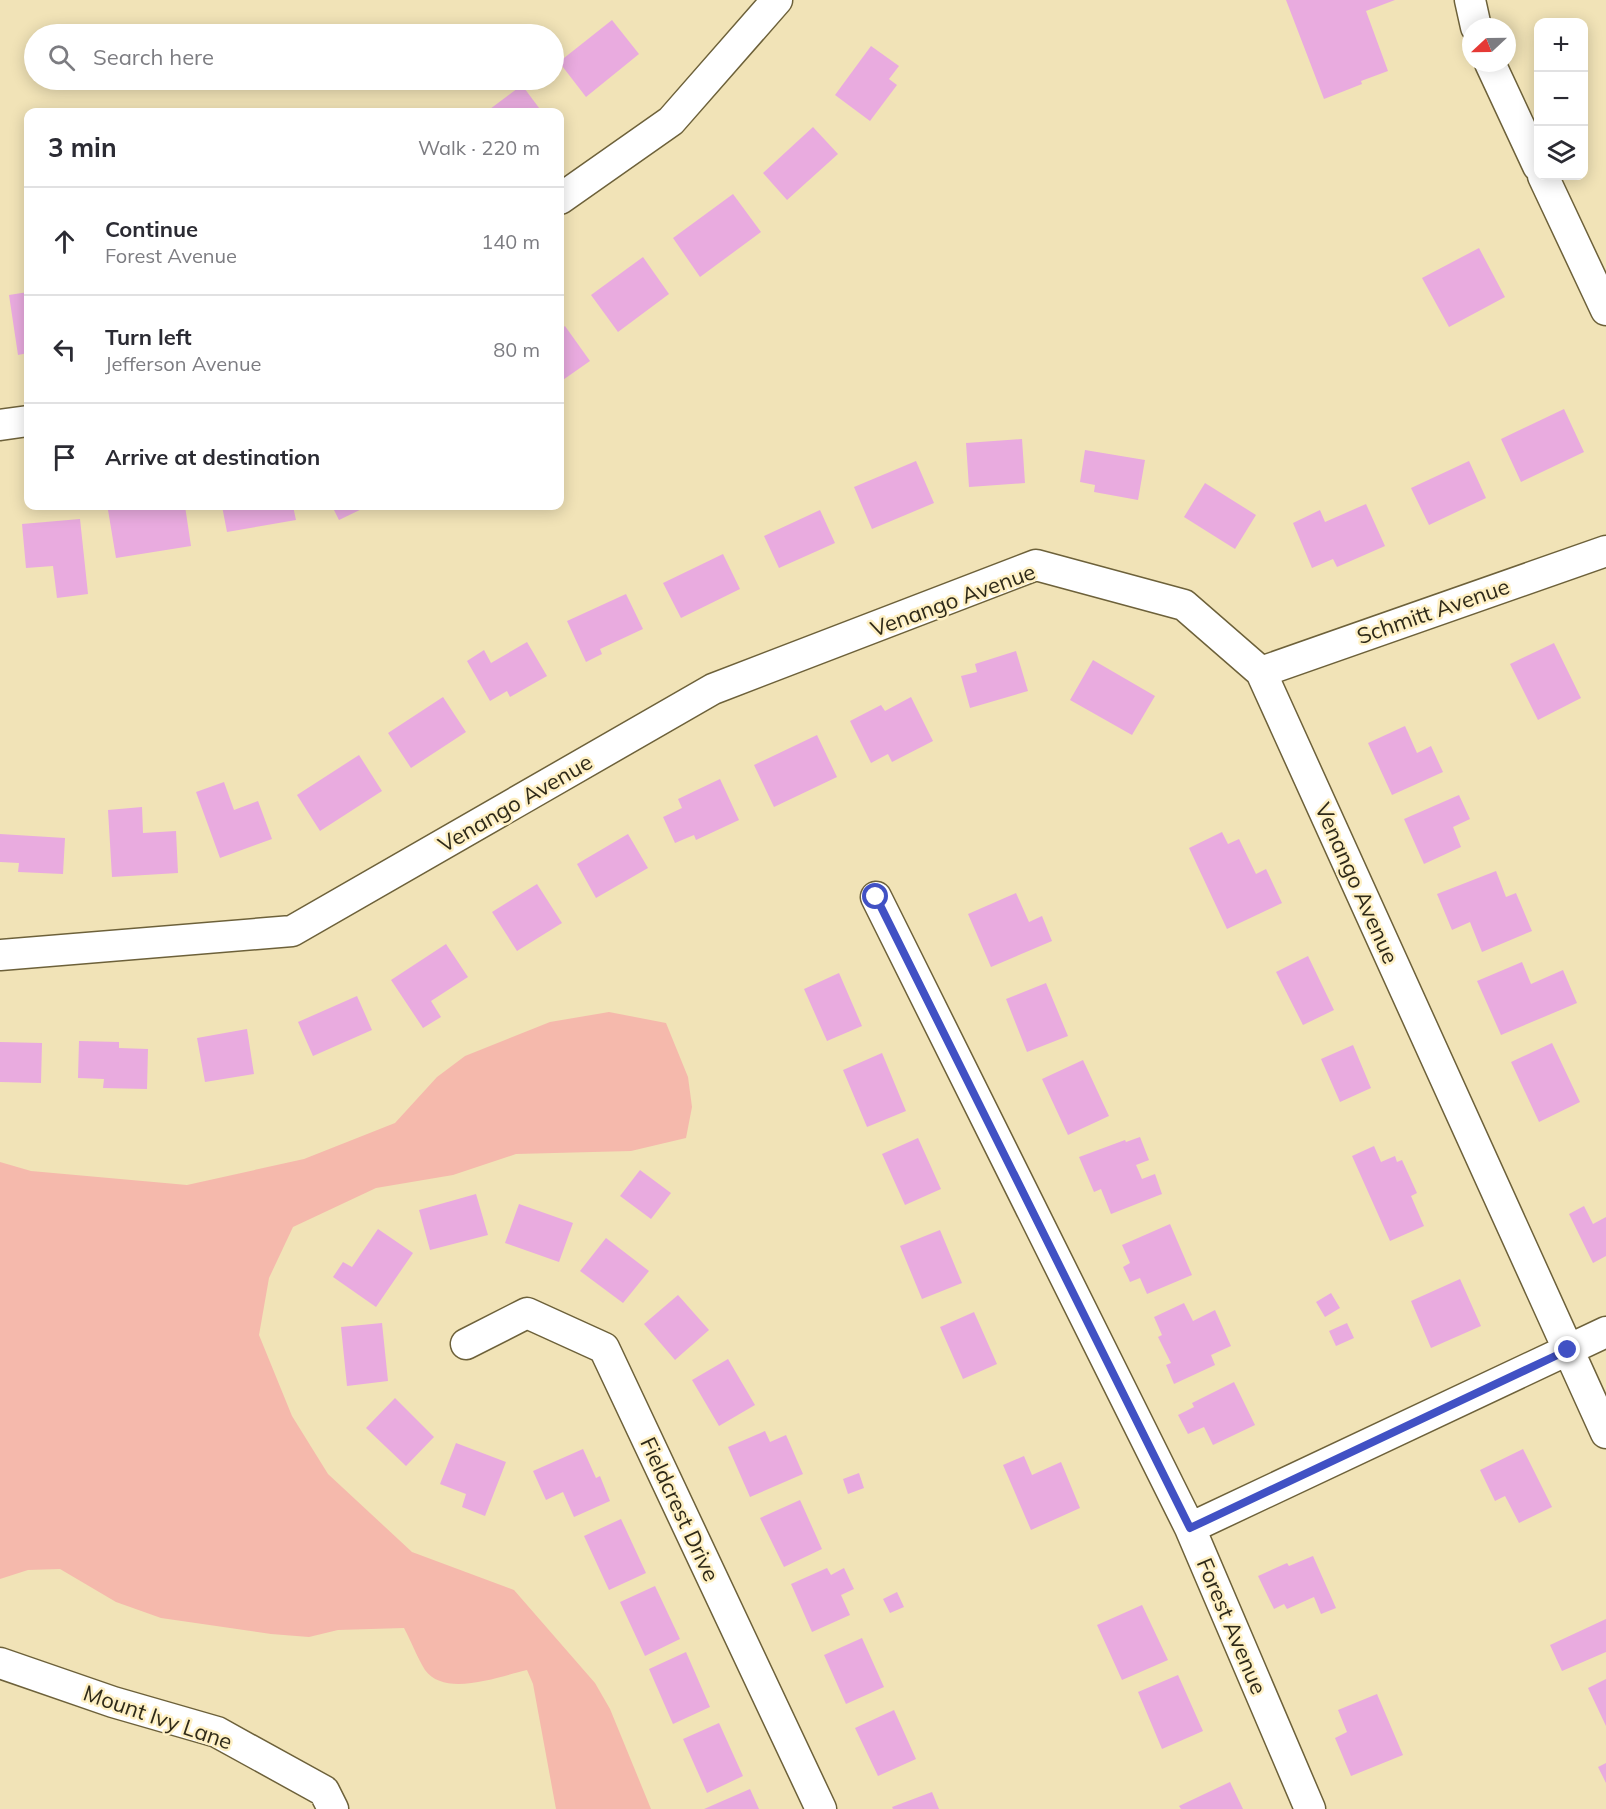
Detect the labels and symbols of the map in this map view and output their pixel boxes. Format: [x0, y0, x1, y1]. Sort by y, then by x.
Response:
north arrow [1462, 18, 1516, 72]
street label: Venango Avenue [867, 557, 1039, 643]
street label: Schmitt Avenue [1353, 572, 1513, 650]
street label: Venango Avenue [433, 748, 597, 858]
street label: Venango Avenue [1309, 798, 1405, 968]
route start [862, 883, 888, 909]
route end [1554, 1336, 1580, 1362]
street label: Fieldcrest Drive [634, 1432, 726, 1586]
street label: Forest Avenue [1191, 1554, 1273, 1698]
street label: Mount Ivy Lane [80, 1678, 236, 1756]

